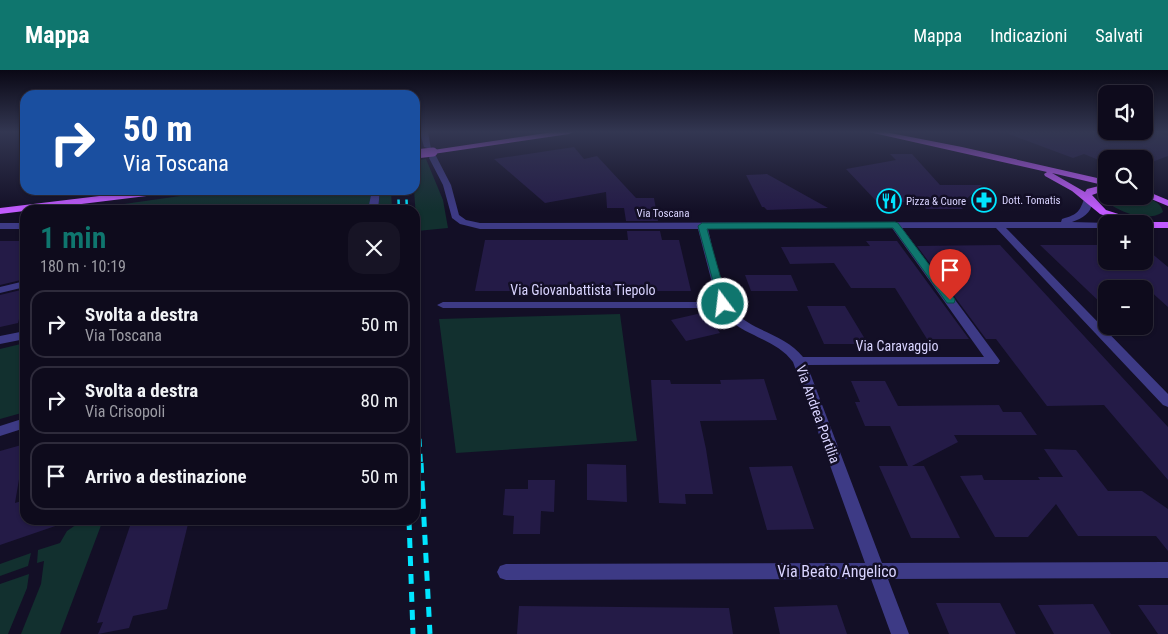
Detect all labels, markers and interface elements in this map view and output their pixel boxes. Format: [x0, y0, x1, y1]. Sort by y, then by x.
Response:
text: Mappa [25, 21, 90, 49]
text: Mappa [914, 25, 962, 46]
text: Indicazioni [990, 25, 1067, 46]
text: Salvati [1095, 25, 1143, 46]
map controls [1098, 85, 1153, 335]
button: sound [1098, 85, 1153, 140]
text: 50 m [123, 109, 192, 150]
icon: right [40, 110, 105, 175]
button: search [1098, 150, 1153, 205]
text: Via Toscana [123, 151, 229, 176]
pharmacy icon: Dott. Tomatis [971, 187, 997, 213]
restaurant icon: Pizza & Cuore [876, 188, 902, 214]
place label: Dott. Tomatis [1002, 194, 1061, 207]
place label: Pizza & Cuore [906, 195, 966, 208]
street label: Via Toscana [637, 207, 689, 220]
button: + [1098, 215, 1153, 270]
text: 1 min [40, 220, 106, 255]
button: close [348, 222, 400, 274]
pin [929, 249, 971, 300]
icon: arrive [936, 256, 964, 284]
text: 180 m · 10:19 [40, 257, 126, 276]
position arrow [696, 277, 748, 329]
button: − [1098, 280, 1153, 335]
street label: Via Giovanbattista Tiepolo [510, 282, 656, 298]
text: Svolta a destra [85, 303, 198, 326]
icon: right [42, 310, 70, 338]
text: 50 m [361, 313, 398, 336]
text: Via Toscana [85, 326, 162, 345]
street label: Via Caravaggio [856, 338, 938, 354]
street label: Via Andrea Portilia [793, 363, 843, 465]
text: Svolta a destra [85, 379, 198, 402]
icon: right [42, 386, 70, 414]
text: 80 m [361, 389, 398, 412]
text: Via Crisopoli [85, 402, 165, 421]
icon: arrive [42, 462, 70, 490]
text: Arrivo a destinazione [85, 465, 247, 488]
text: 50 m [361, 465, 398, 488]
street label: Via Beato Angelico [777, 562, 897, 581]

